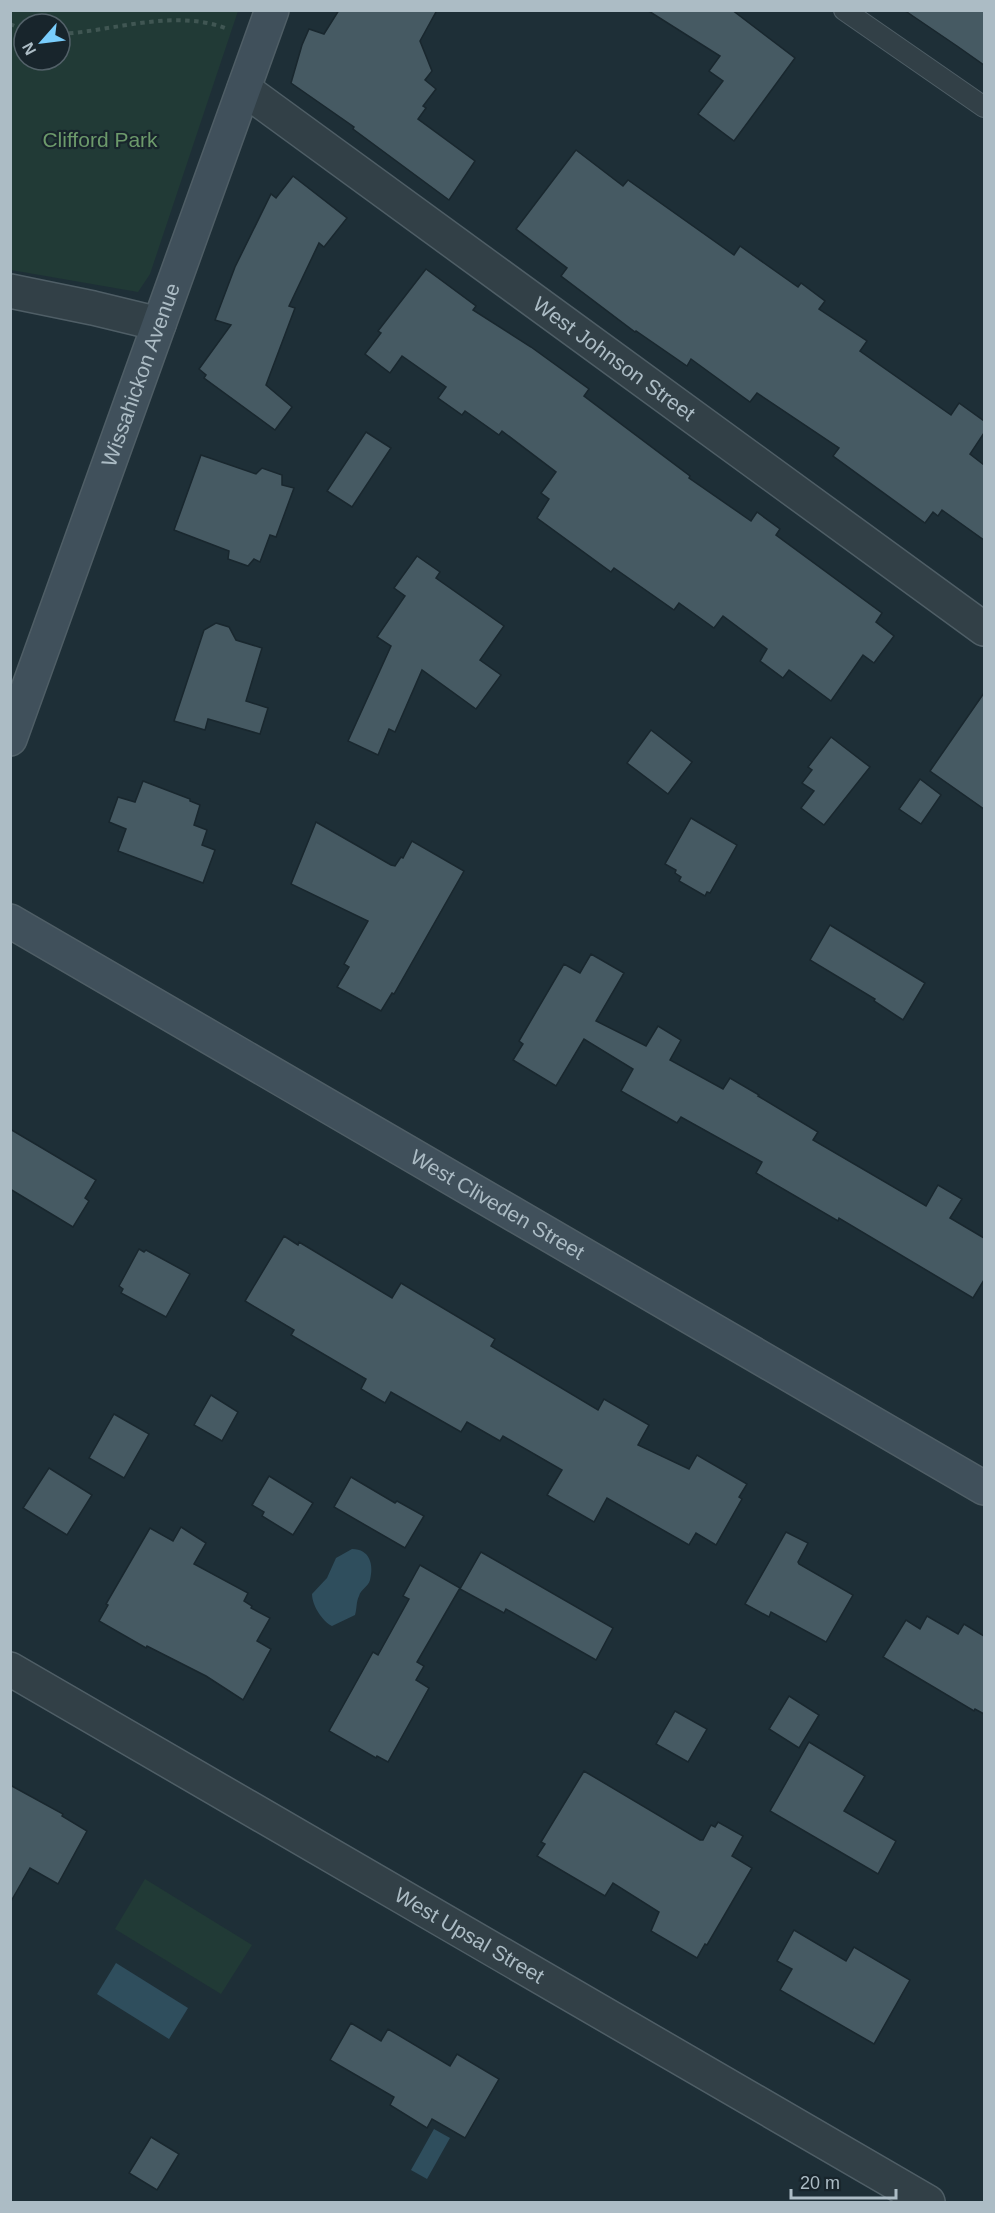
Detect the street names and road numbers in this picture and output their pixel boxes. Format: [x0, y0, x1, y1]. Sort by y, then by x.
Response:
street label: Wissahickon Avenue [97, 280, 184, 470]
street label: West Johnson Street [529, 292, 700, 425]
street label: West Cliveden Street [407, 1145, 589, 1264]
street label: West Upsal Street [391, 1883, 548, 1988]

